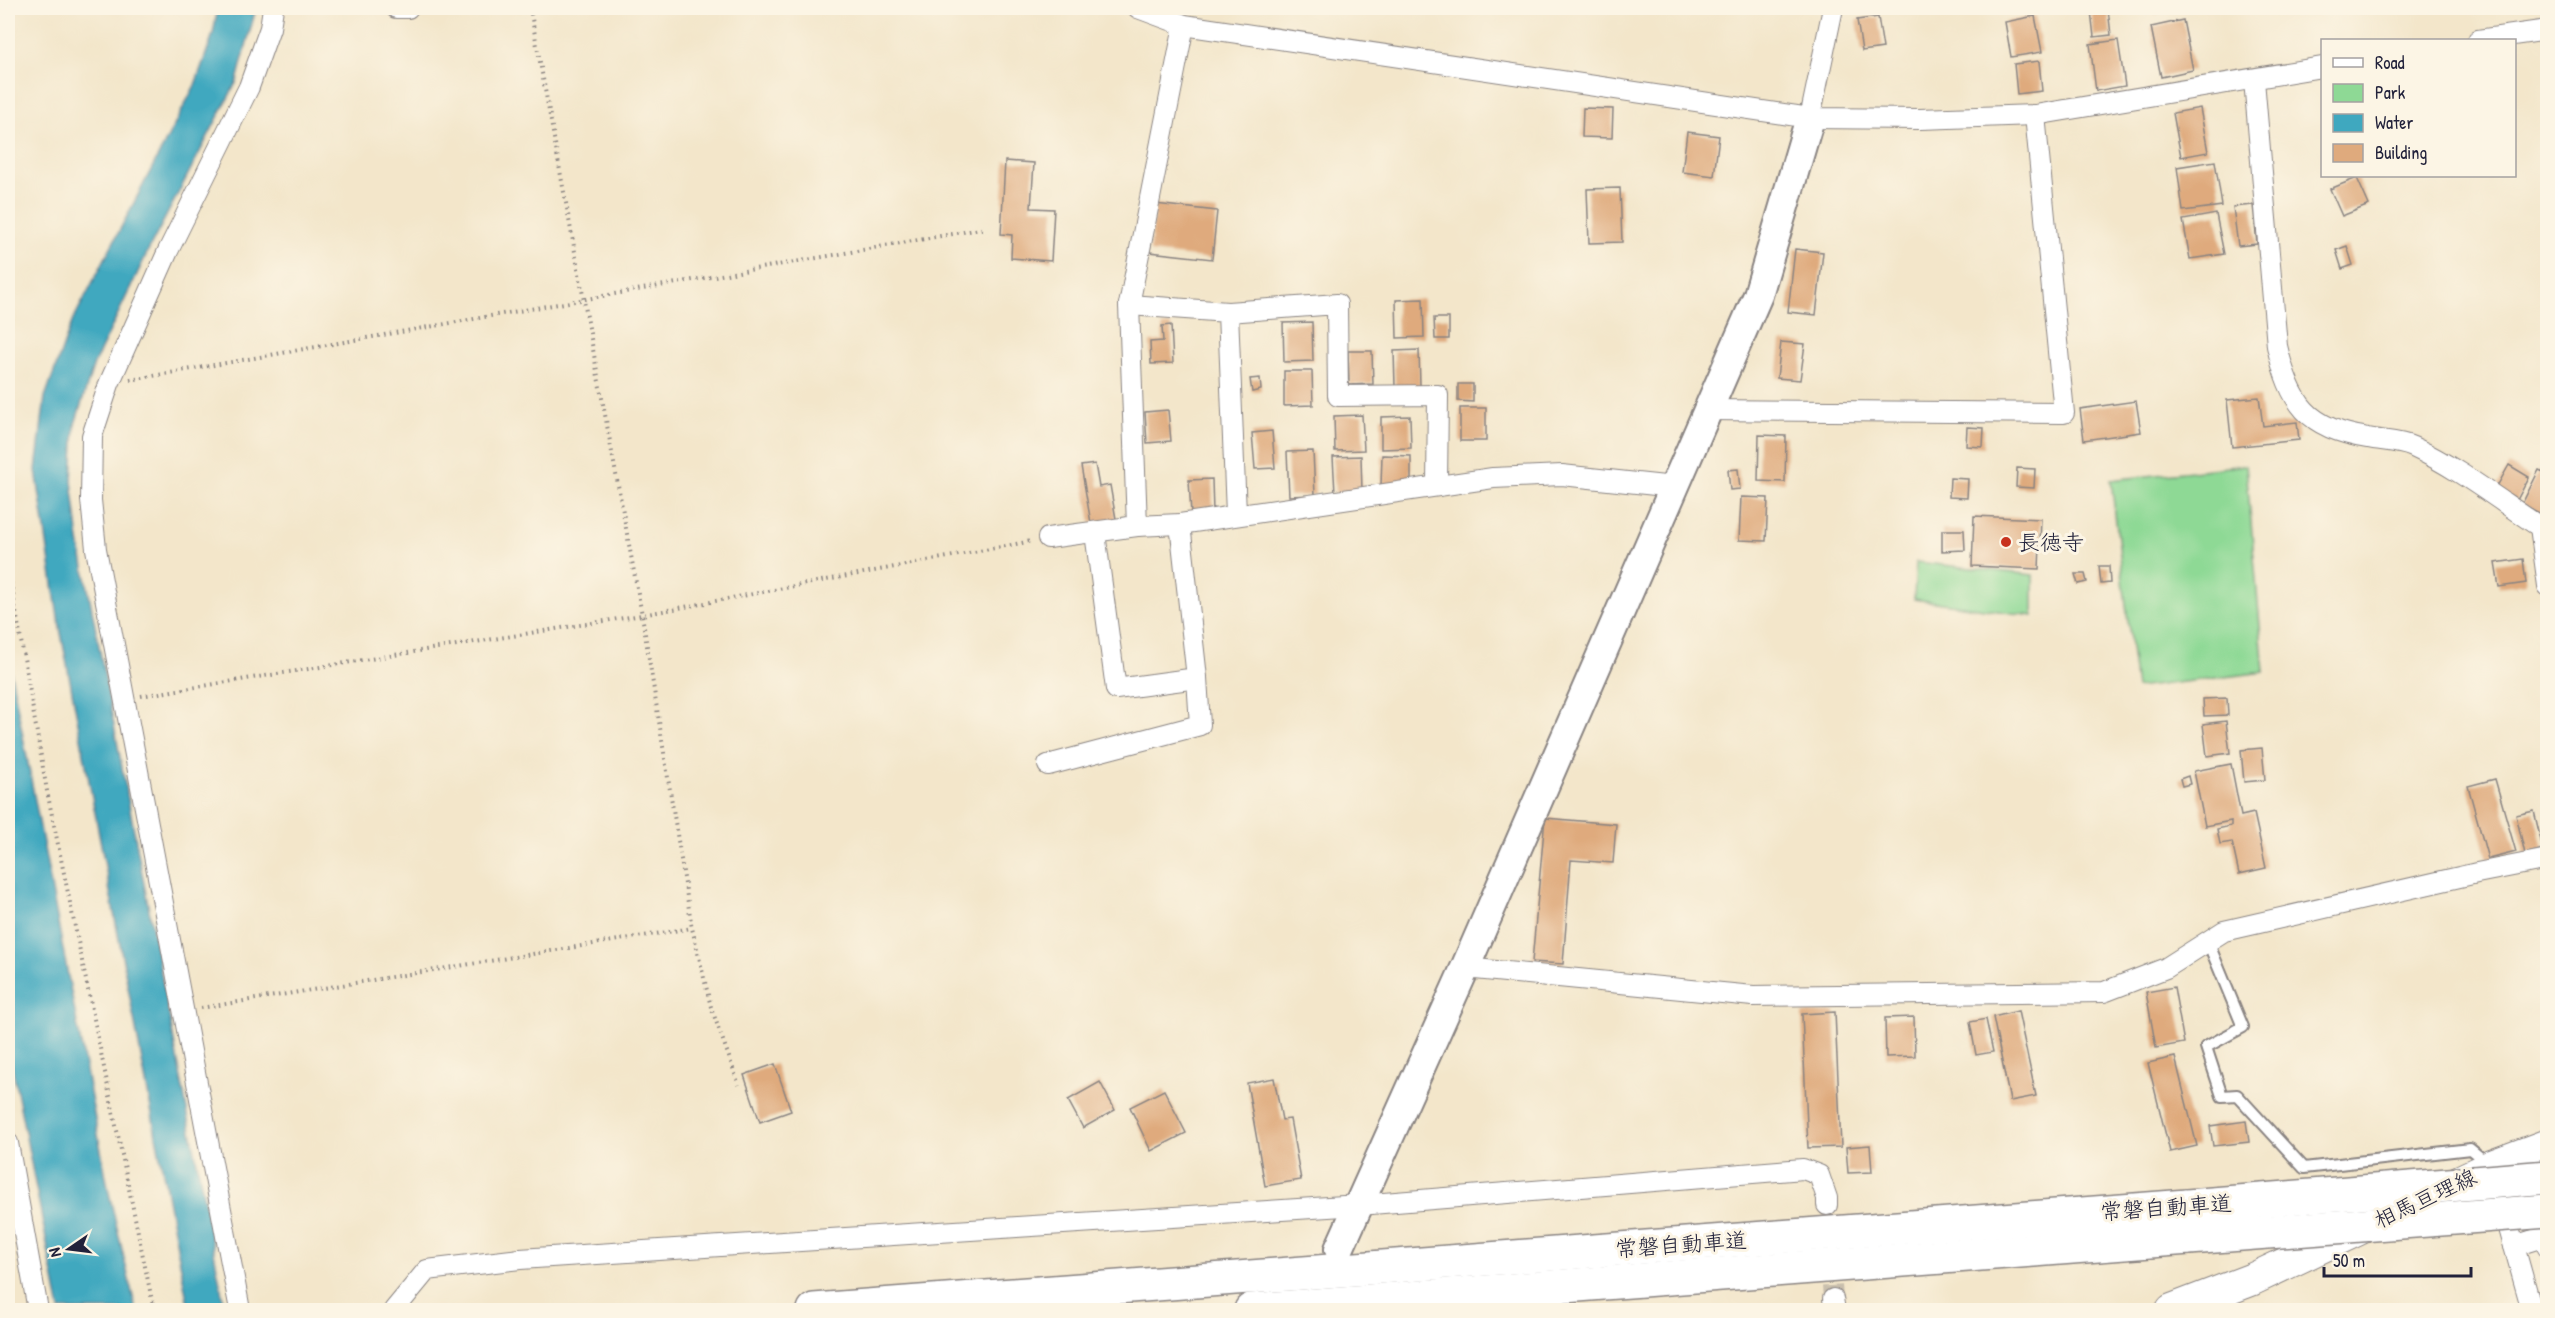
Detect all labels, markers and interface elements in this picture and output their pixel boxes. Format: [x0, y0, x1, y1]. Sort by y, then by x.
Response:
legend [2321, 39, 2516, 177]
text: Road [2375, 50, 2405, 75]
text: Park [2375, 80, 2406, 105]
text: Water [2375, 110, 2413, 135]
text: Building [2375, 140, 2427, 165]
place label: 長徳寺 [2018, 527, 2084, 557]
marker: 長徳寺 [1999, 535, 2013, 549]
street label: 相馬亘理線 [2369, 1161, 2481, 1235]
street label: 常磐自動車道 [2099, 1187, 2233, 1227]
north arrow [39, 1219, 99, 1279]
street label: 常磐自動車道 [1614, 1224, 1748, 1264]
scale bar [2324, 1240, 2471, 1278]
text: N [43, 1245, 66, 1259]
text: 50 m [2333, 1248, 2365, 1273]

